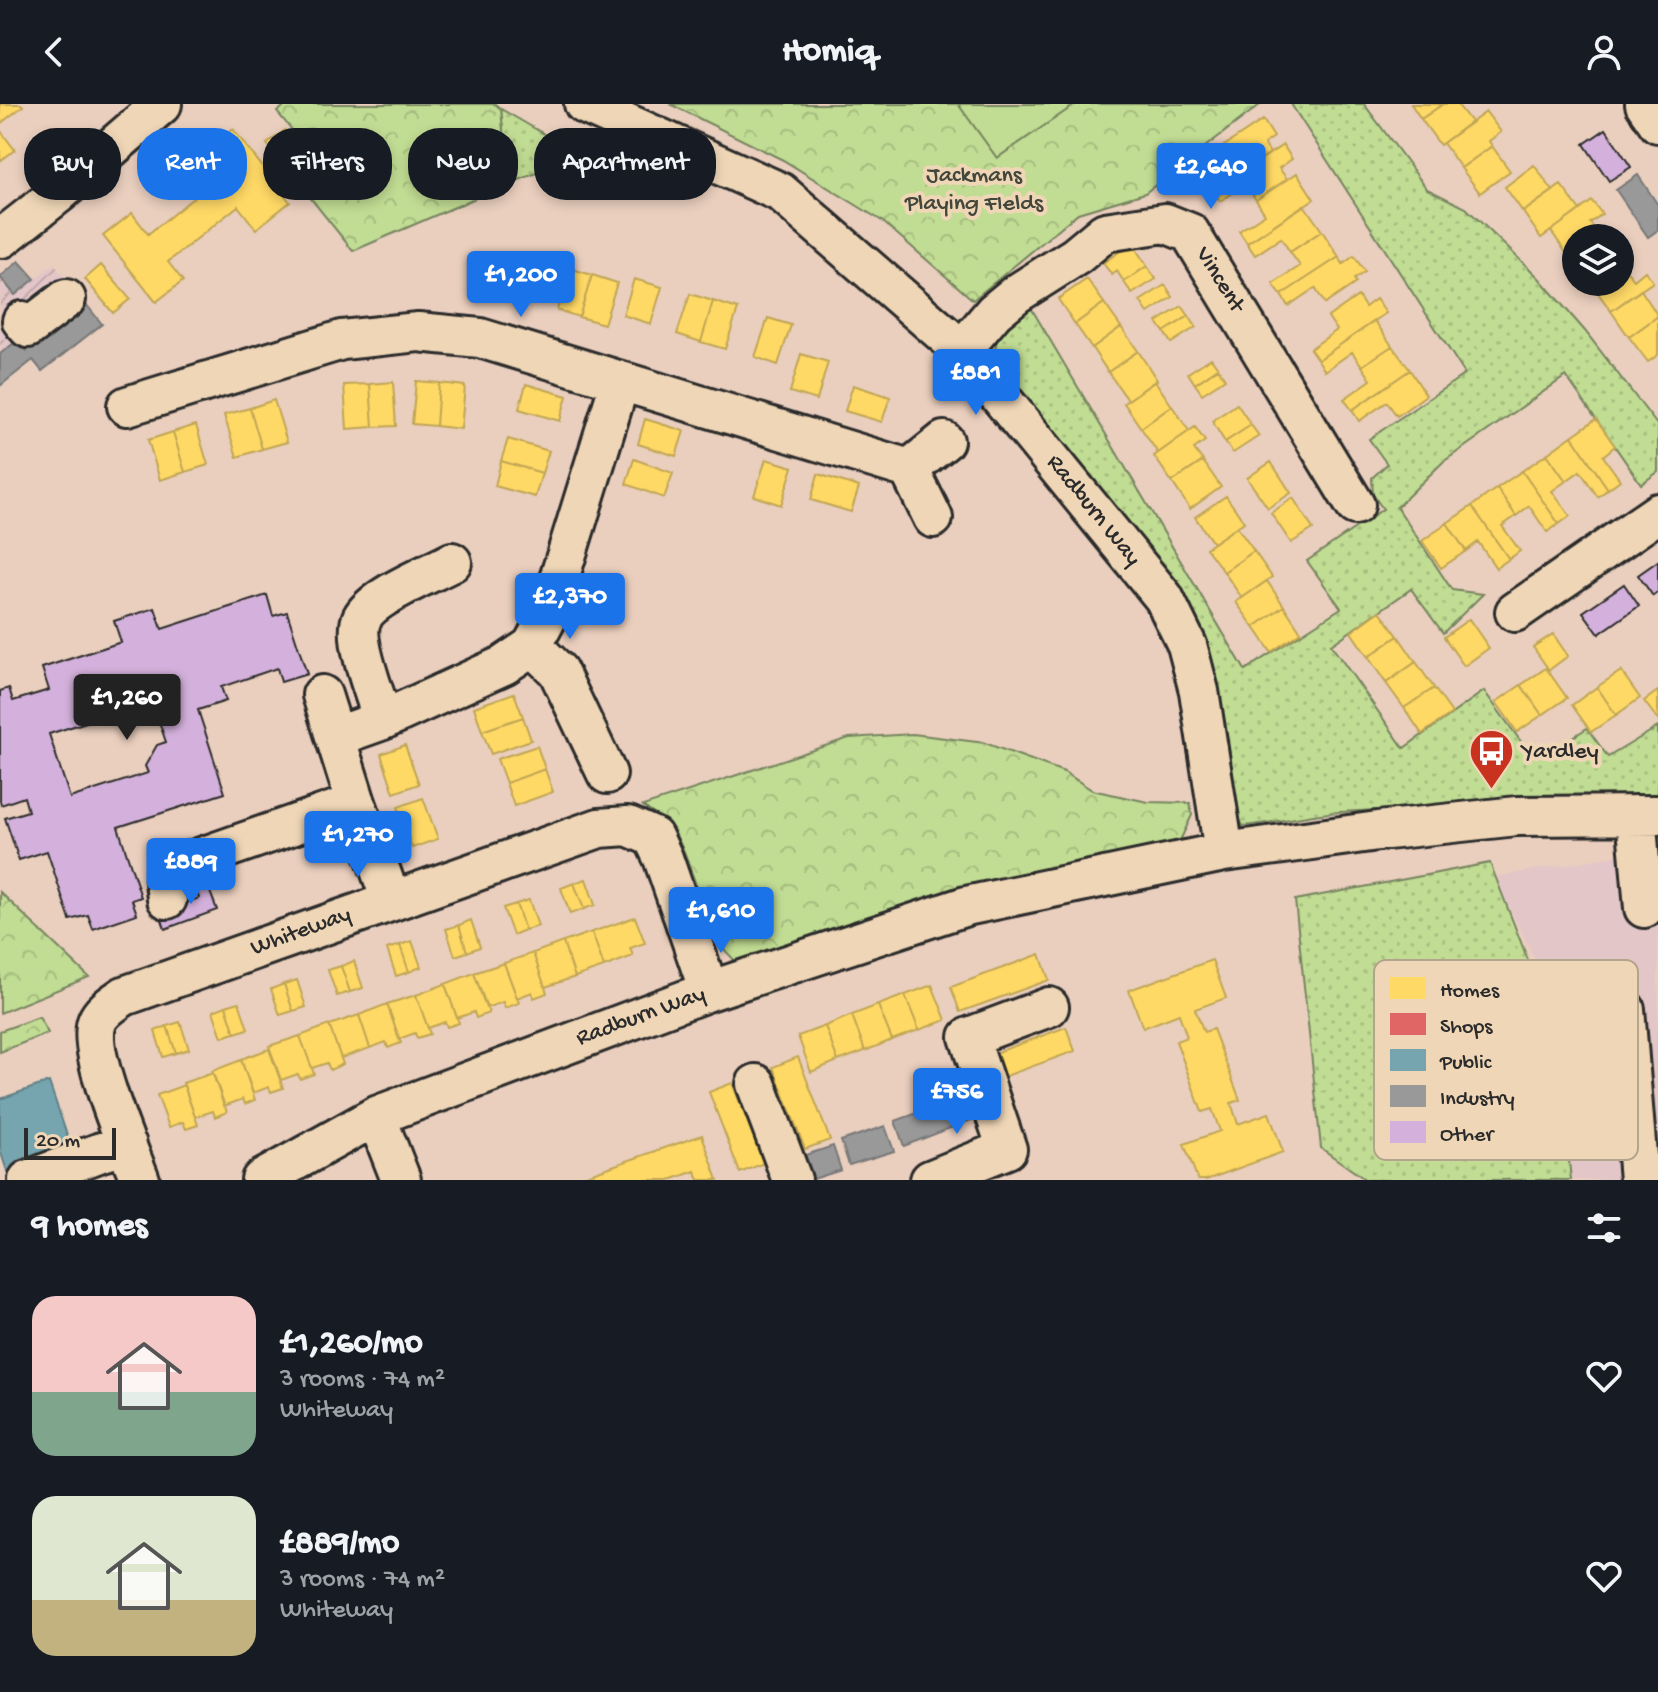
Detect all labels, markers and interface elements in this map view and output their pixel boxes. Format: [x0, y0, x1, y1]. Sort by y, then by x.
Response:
icon: back [32, 30, 76, 74]
icon: person [1582, 30, 1626, 74]
text: Homiq [782, 31, 876, 74]
chip: Buy [24, 128, 121, 200]
chip: Rent [137, 128, 247, 200]
chip: Filters [263, 128, 392, 200]
chip: New [408, 128, 518, 200]
chip: Apartment [534, 128, 716, 200]
pin: £2,640 [1146, 143, 1276, 211]
text: £2,640 [1175, 153, 1247, 184]
park label: Jackmans Playing FIelds [904, 162, 1044, 219]
map controls [1562, 224, 1634, 296]
button: layers [1562, 224, 1634, 296]
street label: Vincent [1187, 241, 1251, 320]
pin: £1,200 [456, 251, 586, 319]
text: £1,200 [485, 261, 557, 292]
pin: £881 [929, 349, 1023, 417]
text: £881 [951, 359, 1001, 390]
street label: Radburn Way [1039, 449, 1147, 573]
pin: £2,370 [505, 573, 635, 641]
text: £2,370 [533, 583, 607, 614]
pin: £1,260 [62, 674, 192, 742]
text: £1,260 [92, 684, 162, 715]
bus stop icon: Yardley [1467, 728, 1515, 791]
place label: Yardley [1520, 738, 1599, 767]
pin: £1,270 [293, 811, 423, 879]
text: £1,270 [322, 821, 394, 852]
pin: £889 [144, 838, 238, 906]
text: £889 [164, 848, 218, 879]
pin: £1,610 [656, 887, 786, 955]
text: £1,610 [687, 897, 755, 928]
street label: Whiteway [247, 900, 355, 963]
legend [1374, 960, 1638, 1160]
text: Homes [1440, 979, 1500, 1005]
street label: Radburn Way [573, 980, 710, 1054]
text: Shops [1440, 1015, 1493, 1041]
text: Public [1439, 1051, 1493, 1077]
pin: £756 [910, 1068, 1004, 1136]
text: £756 [931, 1078, 983, 1109]
text: Industry [1440, 1087, 1515, 1113]
text: Other [1440, 1123, 1495, 1149]
scale bar [24, 1124, 116, 1160]
text: 20 m [36, 1129, 80, 1155]
icon: filters [1582, 1206, 1626, 1250]
text: 9 homes [32, 1208, 147, 1248]
text: £1,260/mo [280, 1325, 423, 1365]
icon: home [96, 1328, 192, 1424]
icon: heart [1582, 1354, 1626, 1398]
text: 3 rooms · 74 m² [280, 1365, 445, 1396]
text: Whiteway [280, 1396, 393, 1427]
text: £889/mo [280, 1525, 399, 1565]
icon: home [96, 1528, 192, 1624]
icon: heart [1582, 1554, 1626, 1598]
text: 3 rooms · 74 m² [280, 1565, 445, 1596]
text: Whiteway [280, 1596, 393, 1627]

